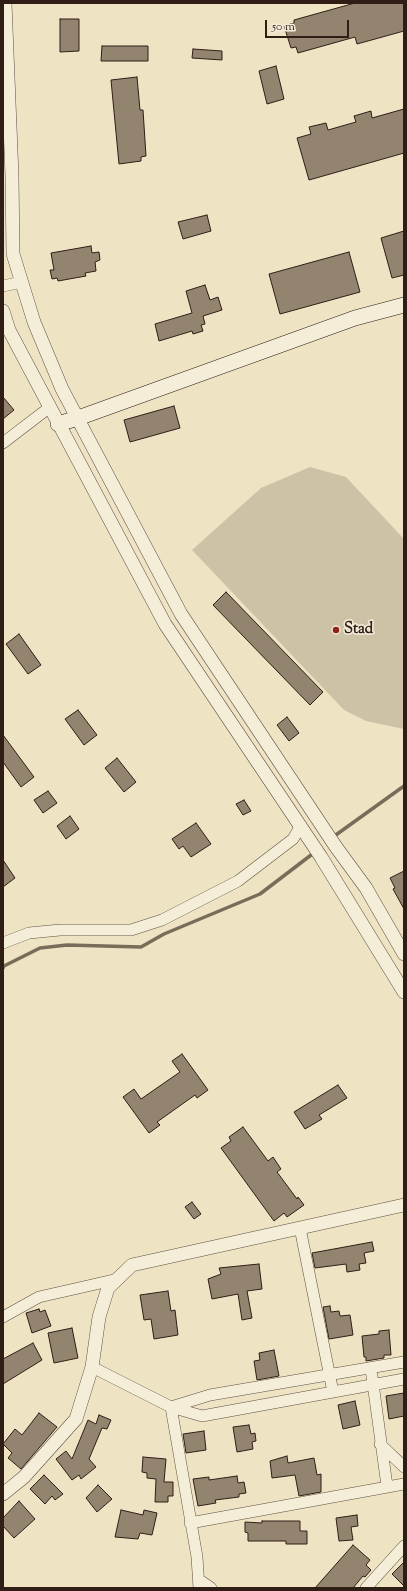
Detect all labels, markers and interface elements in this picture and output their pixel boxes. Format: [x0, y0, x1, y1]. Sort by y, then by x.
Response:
scale bar [267, 12, 351, 38]
text: 50 m [272, 18, 295, 36]
place label: Stad [344, 621, 373, 639]
marker: Stad [331, 625, 341, 635]

